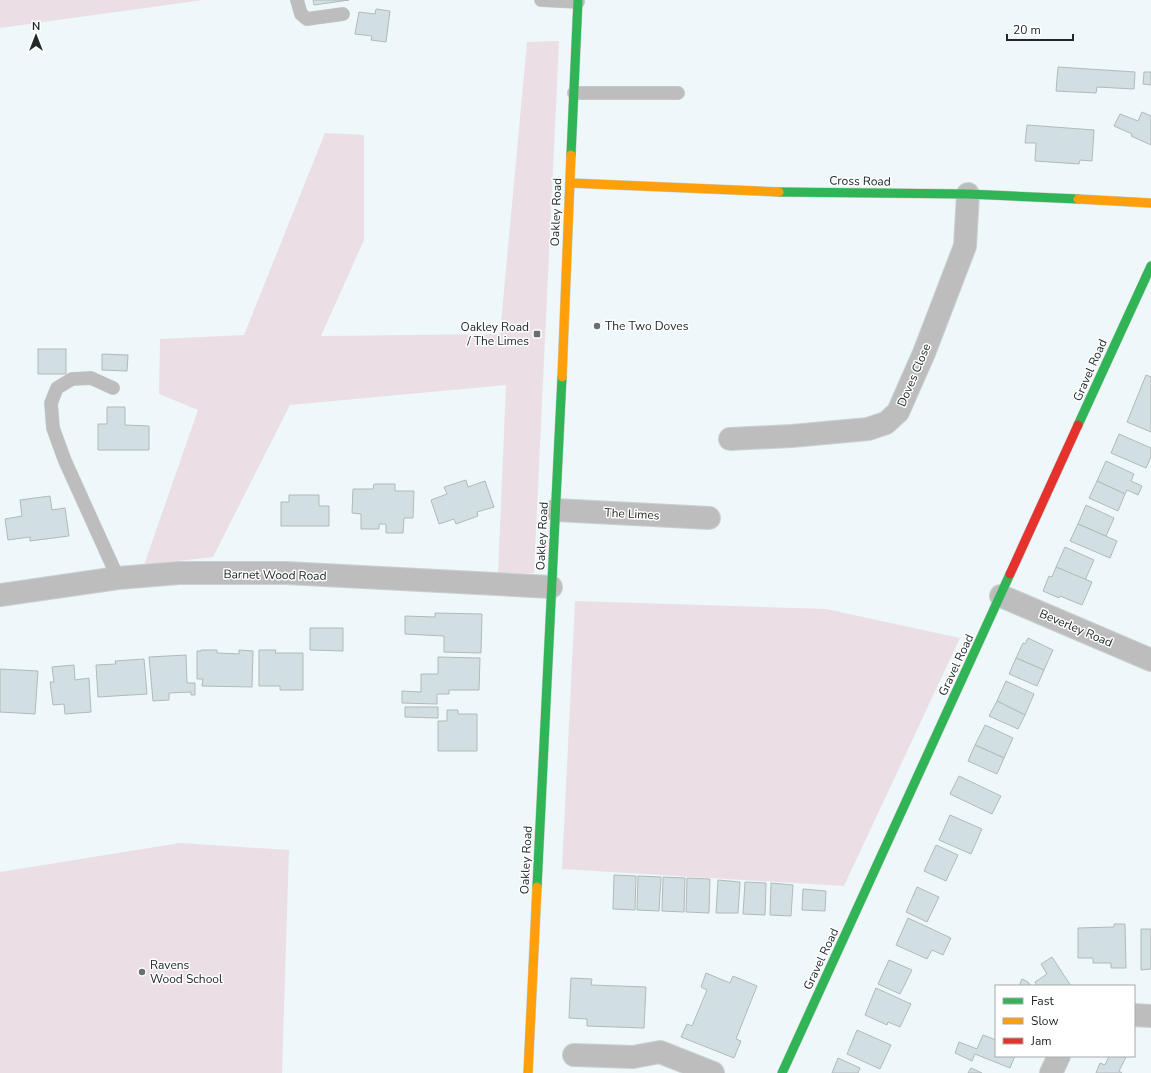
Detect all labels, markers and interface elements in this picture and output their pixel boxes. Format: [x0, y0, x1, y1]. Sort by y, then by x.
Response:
north arrow [16, 16, 56, 56]
scale bar [1007, 16, 1073, 42]
text: N [32, 19, 40, 34]
text: 20 m [1013, 22, 1041, 38]
street label: Cross Road [829, 172, 891, 190]
street label: Oakley Road [547, 177, 565, 247]
place label: The Two Doves [605, 318, 689, 334]
place label: Oakley Road / The Limes [460, 319, 529, 349]
marker: The Two Doves [592, 321, 602, 331]
marker: Oakley Road / The Limes [532, 329, 542, 339]
street label: Gravel Road [1069, 336, 1111, 404]
street label: Doves Close [894, 341, 934, 409]
street label: Oakley Road [532, 501, 552, 571]
street label: The Limes [604, 505, 660, 523]
street label: Barnet Wood Road [223, 566, 327, 584]
street label: Beverley Road [1037, 605, 1115, 651]
street label: Gravel Road [935, 632, 977, 698]
street label: Oakley Road [516, 825, 536, 895]
street label: Gravel Road [800, 926, 842, 992]
place label: Ravens Wood School [150, 957, 223, 987]
marker: Ravens Wood School [137, 967, 147, 977]
legend [995, 985, 1135, 1057]
text: Fast [1031, 993, 1054, 1009]
text: Slow [1031, 1013, 1059, 1029]
text: Jam [1030, 1033, 1052, 1049]

